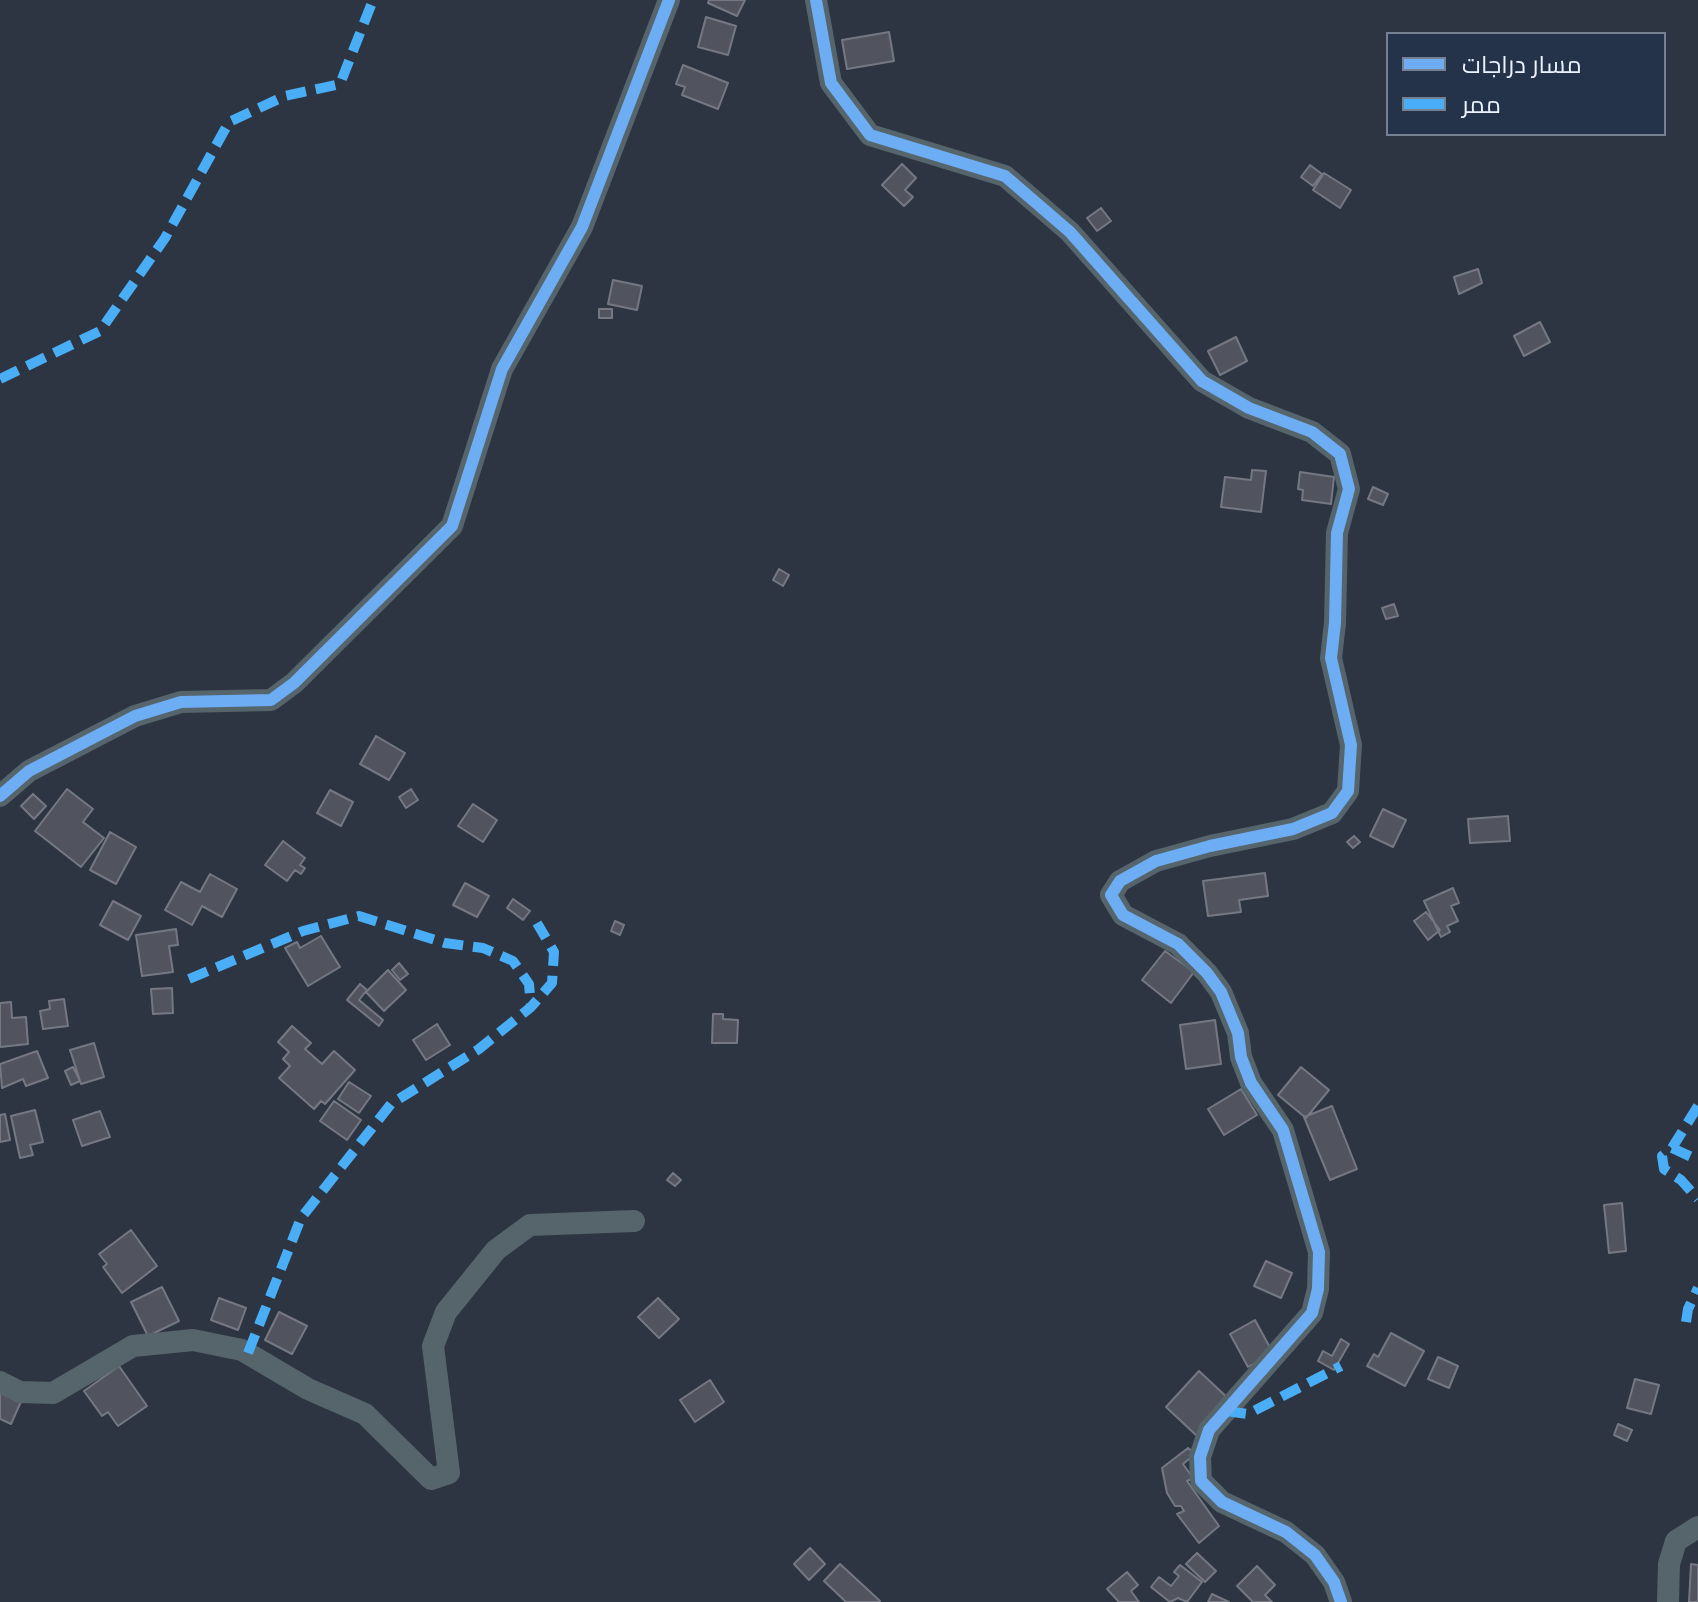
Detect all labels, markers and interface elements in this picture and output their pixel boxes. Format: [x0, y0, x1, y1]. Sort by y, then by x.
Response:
legend [1386, 32, 1666, 136]
text: مسار دراجات [1462, 49, 1582, 80]
text: ممر [1462, 89, 1501, 120]

